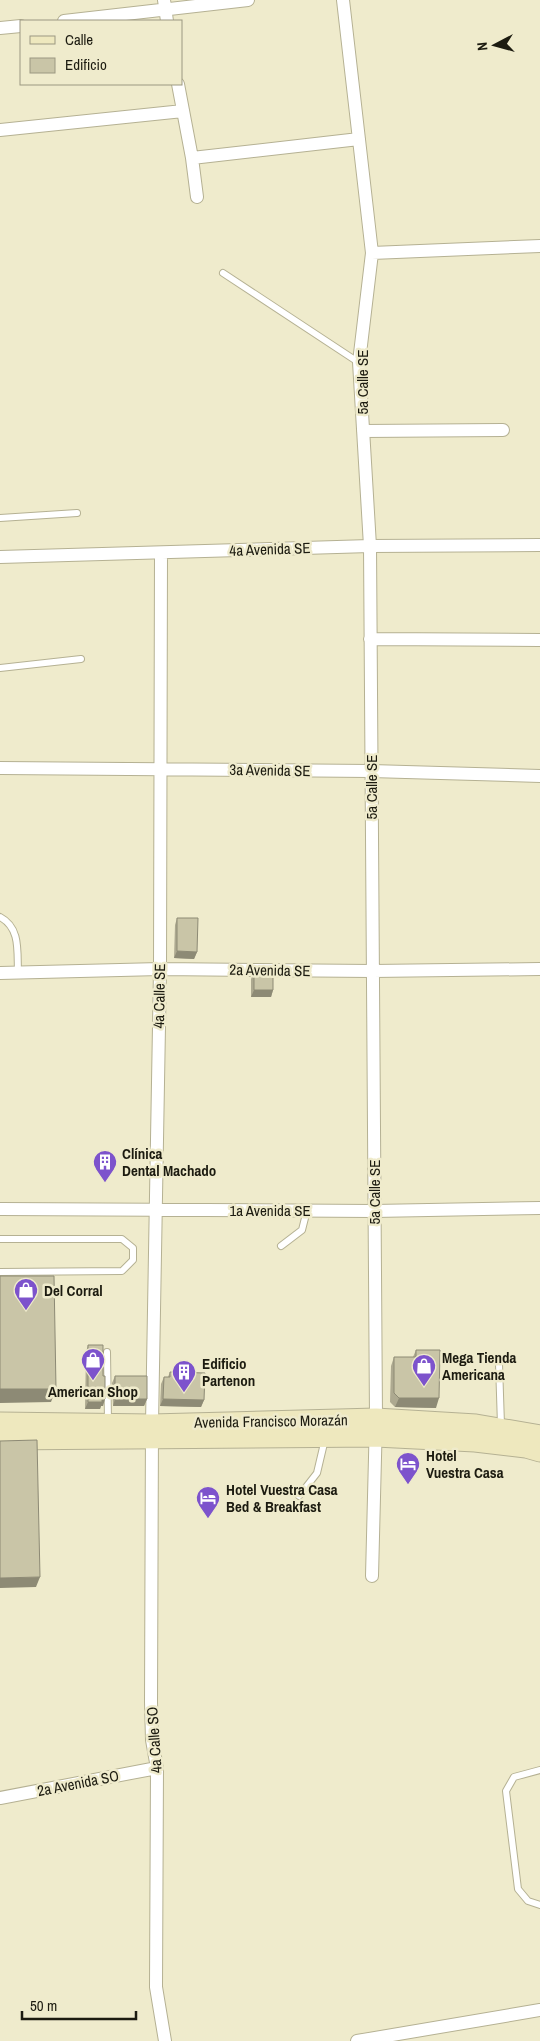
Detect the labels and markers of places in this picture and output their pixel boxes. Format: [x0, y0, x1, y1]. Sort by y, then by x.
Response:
place label: Clínica Dental Machado [122, 1143, 216, 1181]
building icon: Clínica Dental Machado [92, 1149, 118, 1183]
shop icon: Del Corral [13, 1277, 39, 1311]
place label: Del Corral [44, 1280, 103, 1301]
shop icon: American Shop [80, 1347, 106, 1381]
place label: Mega Tienda Americana [442, 1347, 516, 1385]
place label: Edificio Partenon [202, 1353, 255, 1391]
shop icon: Mega Tienda Americana [411, 1353, 437, 1387]
building icon: Edificio Partenon [171, 1359, 197, 1393]
place label: American Shop [48, 1381, 138, 1402]
place label: Hotel Vuestra Casa [426, 1445, 504, 1483]
hotel icon: Hotel Vuestra Casa [395, 1451, 421, 1485]
place label: Hotel Vuestra Casa Bed & Breakfast [226, 1479, 338, 1517]
hotel icon: Hotel Vuestra Casa Bed & Breakfast [195, 1485, 221, 1519]

